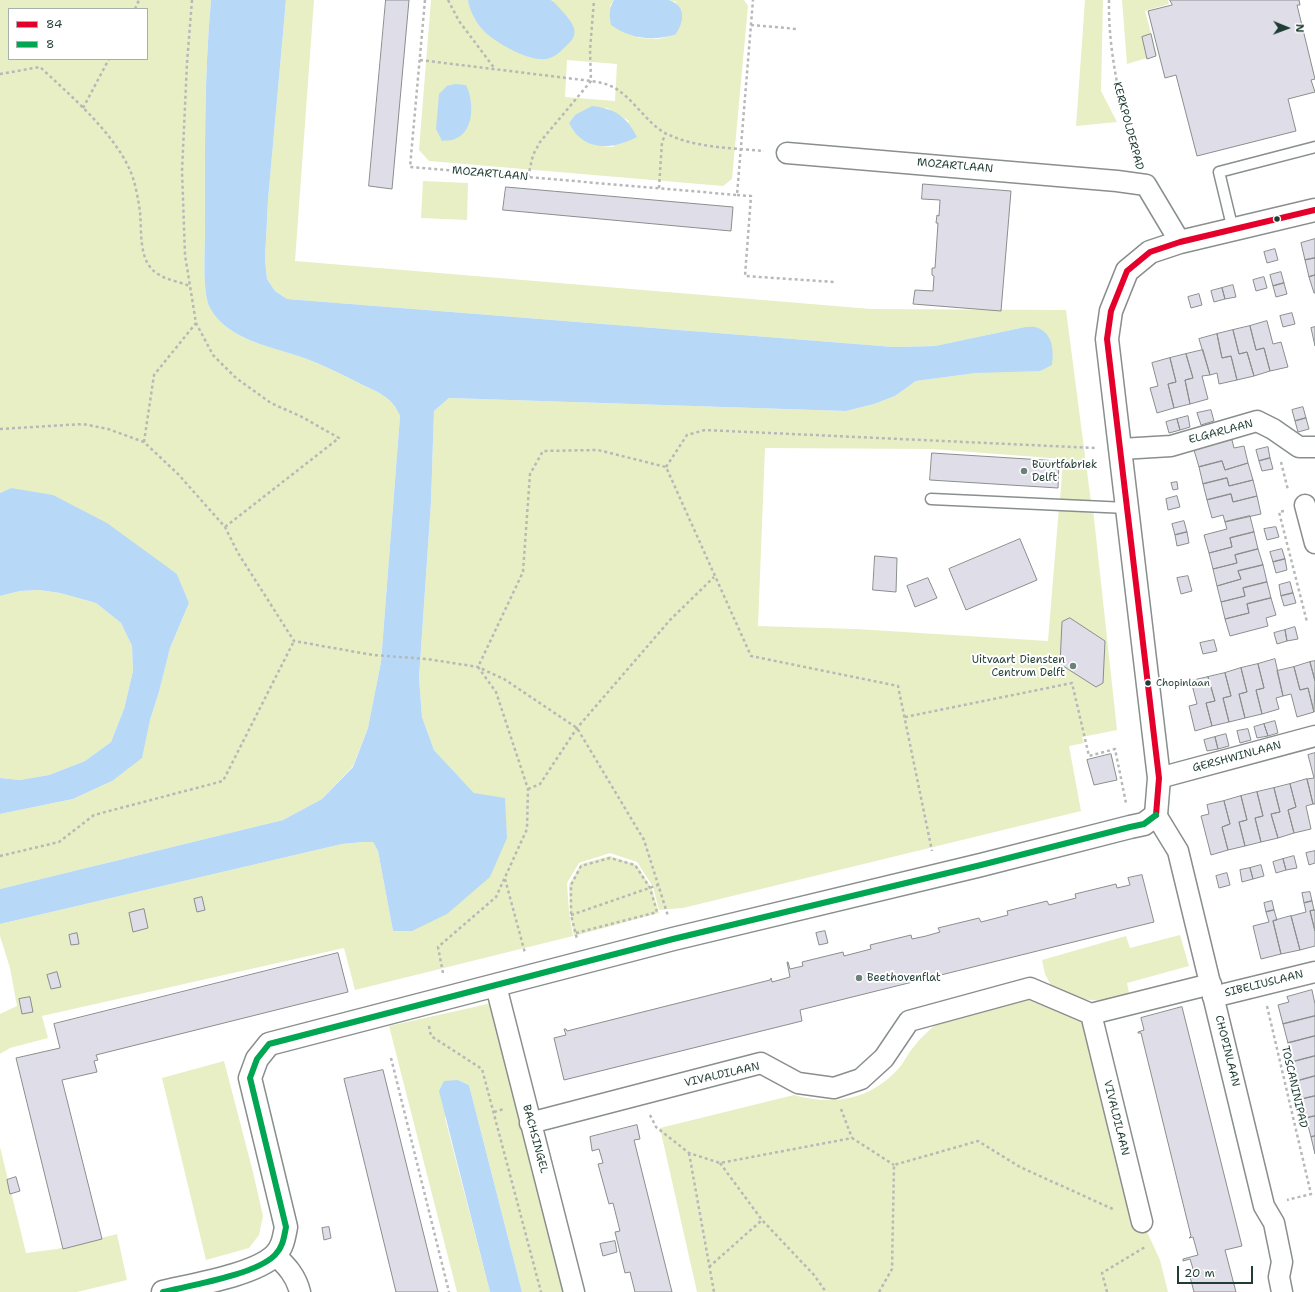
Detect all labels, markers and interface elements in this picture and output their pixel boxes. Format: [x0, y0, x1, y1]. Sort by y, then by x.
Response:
legend [8, 8, 148, 60]
north arrow [1267, 8, 1307, 48]
text: 84 [46, 16, 62, 32]
text: N [1292, 24, 1307, 33]
text: 8 [46, 36, 54, 52]
street label: KERKPOLDERPAD [1110, 80, 1146, 172]
street label: MOZARTLAAN [916, 156, 994, 176]
street label: MOZARTLAAN [451, 164, 529, 184]
unlabelled marker [1272, 214, 1282, 224]
street label: ELGARLAAN [1187, 417, 1255, 447]
place label: Buurtfabriek Delft [1032, 458, 1097, 484]
marker: Buurtfabriek Delft [1019, 466, 1029, 476]
place label: Uitvaart Diensten Centrum Delft [972, 653, 1065, 679]
marker: Uitvaart Diensten Centrum Delft [1068, 661, 1078, 671]
place label: Chopinlaan [1156, 677, 1210, 689]
marker: Chopinlaan [1143, 678, 1153, 688]
street label: GERSHWINLAAN [1191, 739, 1283, 775]
street label: SIBELIUSLAAN [1223, 968, 1305, 1000]
place label: Beethovenflat [867, 971, 941, 985]
marker: Beethovenflat [854, 973, 864, 983]
street label: CHOPINLAAN [1212, 1014, 1242, 1088]
street label: TOSCANINIPAD [1278, 1045, 1310, 1129]
street label: VIVALDILAAN [683, 1060, 761, 1090]
street label: VIVALDILAAN [1100, 1079, 1132, 1157]
street label: BACHSINGEL [520, 1103, 550, 1175]
scale bar [1179, 1258, 1255, 1284]
text: 20 m [1184, 1265, 1215, 1281]

